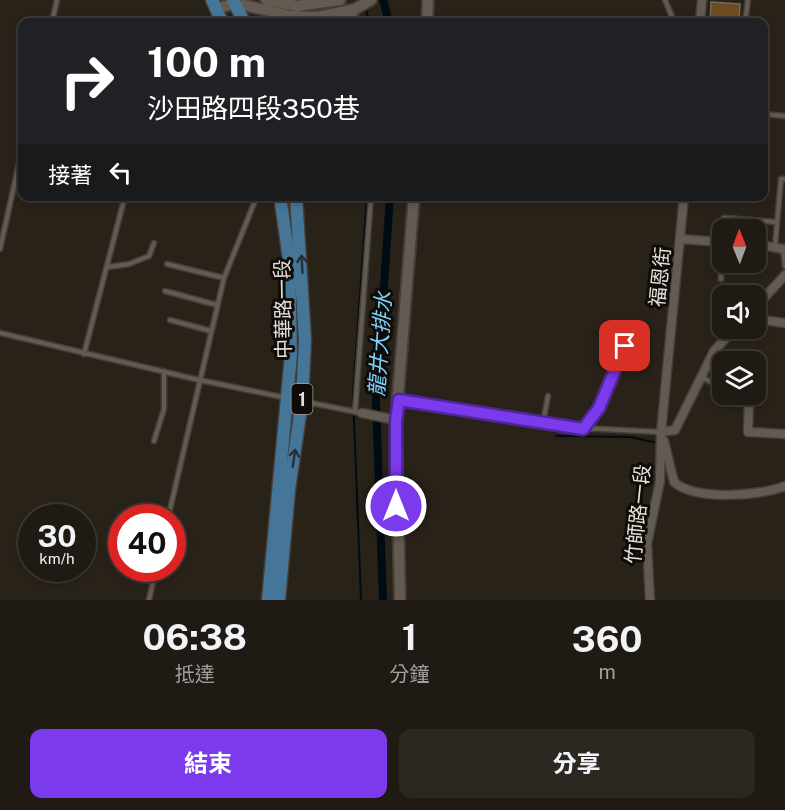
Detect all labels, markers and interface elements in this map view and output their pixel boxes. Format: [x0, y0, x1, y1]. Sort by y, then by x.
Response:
text: 100 m [147, 37, 266, 86]
icon: right [48, 42, 126, 120]
text: 沙田路四段350巷 [147, 92, 360, 124]
icon: left [104, 156, 137, 189]
text: 接著 [48, 162, 92, 188]
north arrow [712, 219, 766, 273]
map controls [712, 219, 766, 405]
street label: 福恩街 [645, 246, 675, 308]
one-way arrow [296, 255, 307, 275]
street label: 中華路一段 [270, 259, 296, 359]
button: sound [712, 285, 766, 339]
water label: 龍井大排水 [364, 290, 396, 397]
pin [599, 320, 650, 371]
icon: arrive [608, 329, 641, 362]
button: layers [712, 351, 766, 405]
road number: 1 [292, 384, 312, 414]
one-way arrow [288, 449, 299, 469]
street label: 竹師路一段 [621, 463, 655, 565]
position arrow [364, 474, 428, 538]
speed limit sign: 40 [108, 504, 186, 582]
text: 30 [37, 518, 77, 554]
text: km/h [39, 550, 75, 567]
text: 06:38 [142, 616, 247, 658]
text: 1 [402, 616, 417, 658]
text: 360 [572, 618, 643, 660]
text: m [599, 660, 616, 684]
text: 抵達 [175, 662, 215, 686]
text: 分鐘 [389, 662, 429, 686]
button: 結束 [30, 729, 387, 798]
button: 分享 [399, 729, 755, 798]

